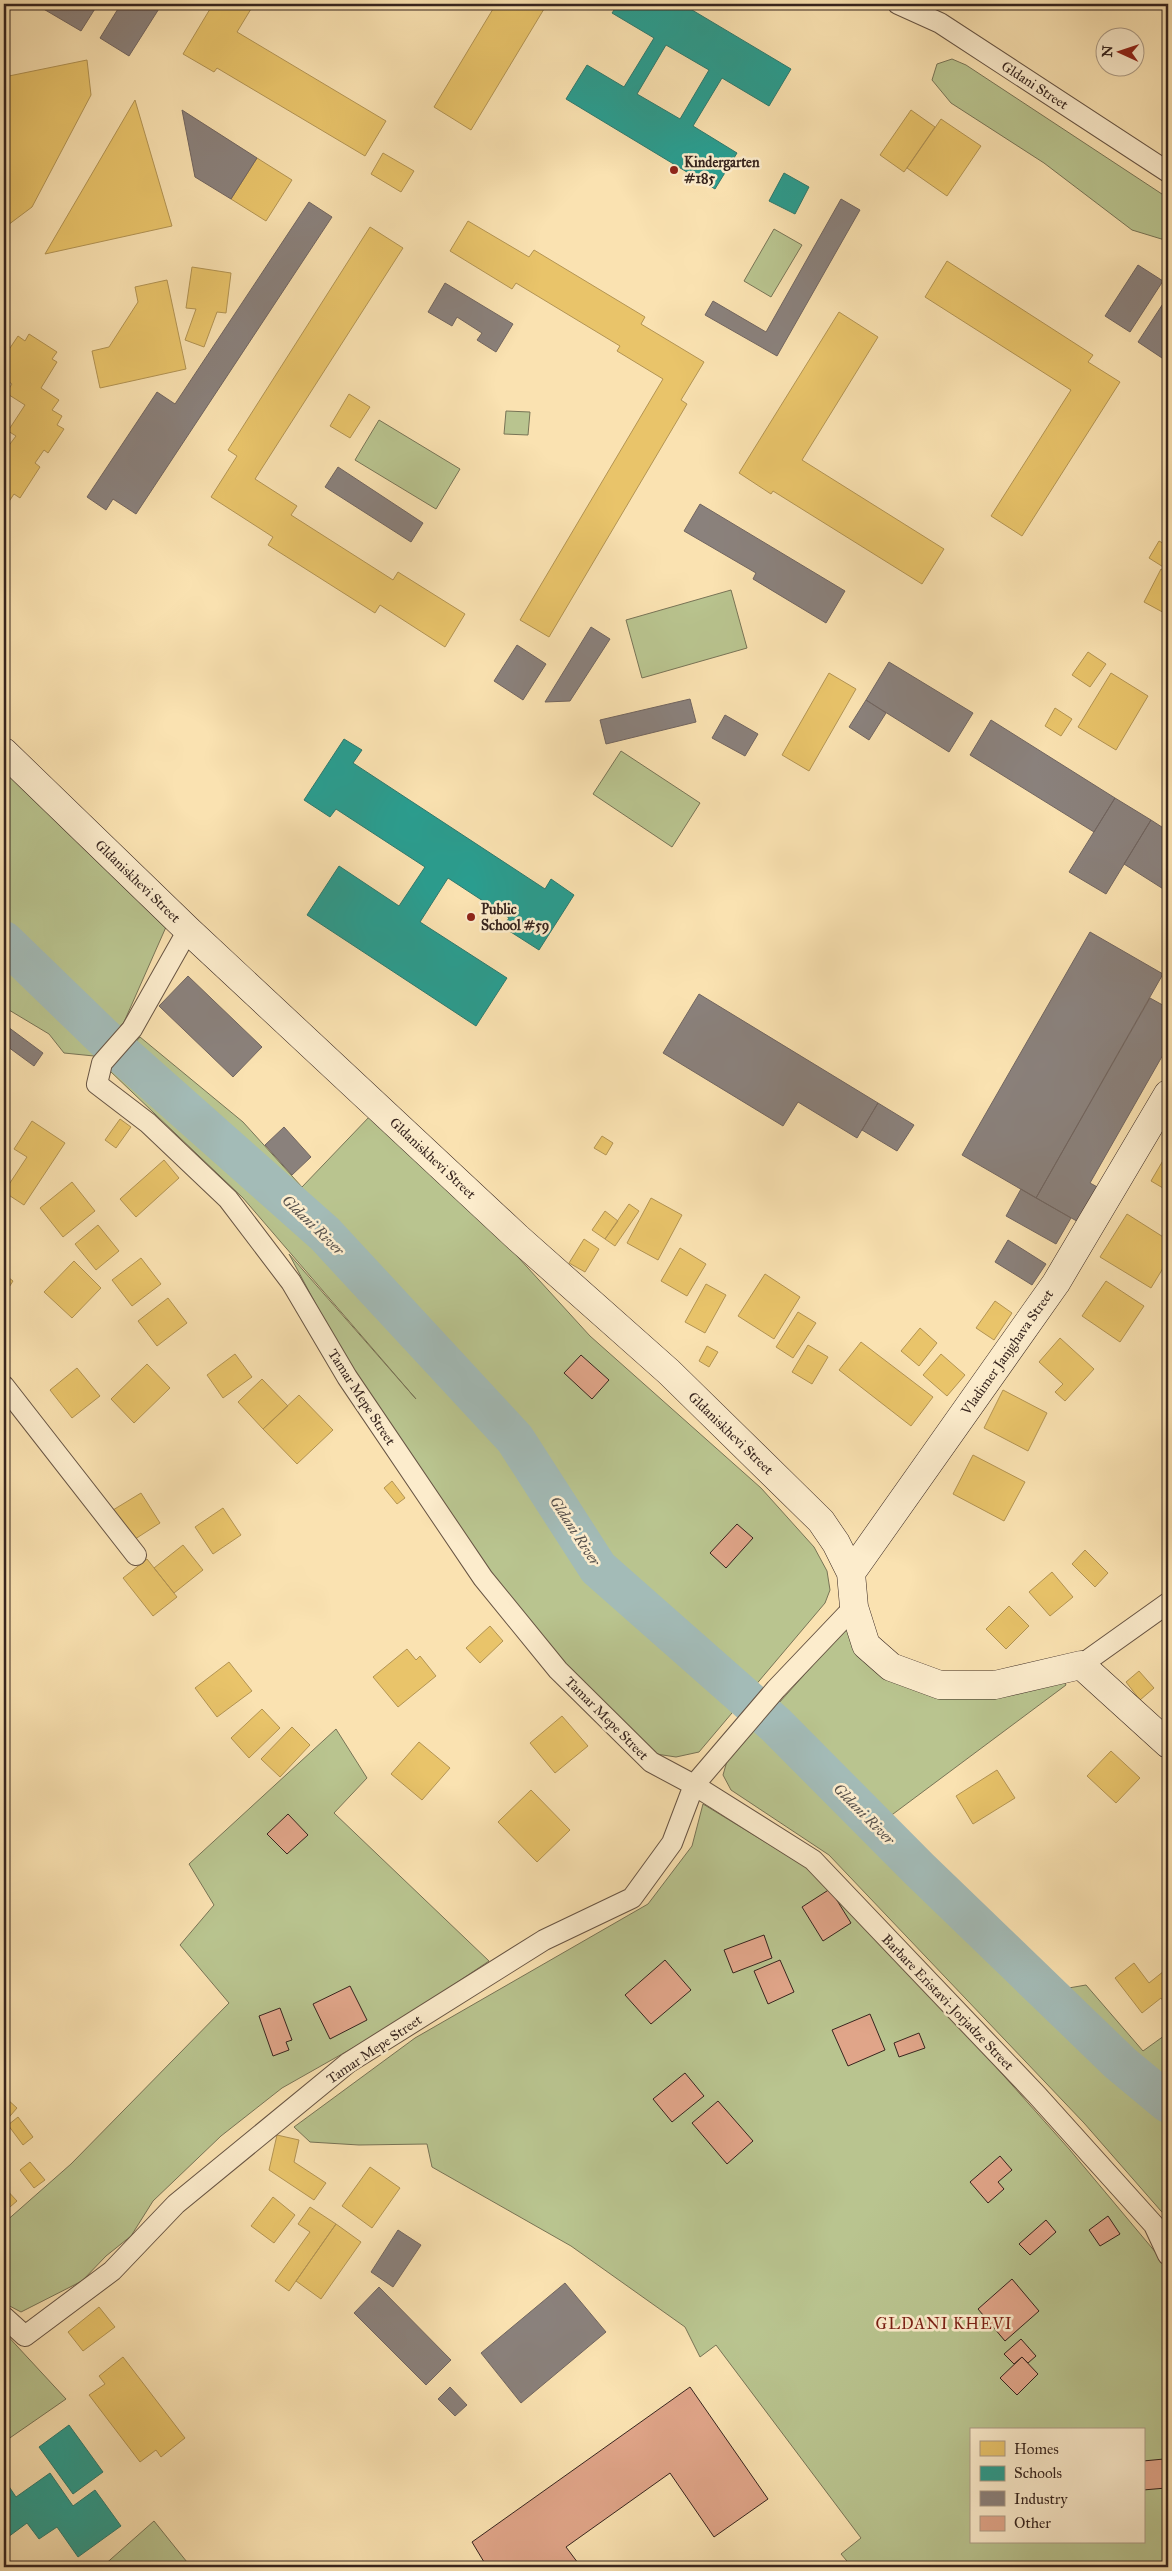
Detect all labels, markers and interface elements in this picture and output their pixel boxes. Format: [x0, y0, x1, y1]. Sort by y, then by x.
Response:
north arrow [1094, 28, 1144, 78]
text: N [1099, 45, 1116, 58]
street label: Gldani Street [998, 58, 1071, 113]
place label: Kindergarten #185 [684, 154, 760, 187]
marker: Kindergarten #185 [668, 164, 680, 176]
street label: Gldaniskhevi Street [92, 836, 184, 926]
place label: Public School #59 [481, 901, 549, 935]
marker: Public School #59 [465, 911, 477, 923]
street label: Gldaniskhevi Street [386, 1114, 479, 1203]
water label: Gldani River [278, 1191, 348, 1259]
street label: Vladimer Janjghava Street [957, 1286, 1058, 1420]
street label: Tamar Mepe Street [324, 1346, 399, 1449]
street label: Gldaniskhevi Street [685, 1388, 777, 1478]
water label: Gldani River [546, 1493, 604, 1570]
street label: Tamar Mepe Street [561, 1673, 652, 1764]
water label: Gldani River [830, 1780, 899, 1849]
street label: Barbare Eristavi-Jorjadze Street [877, 1931, 1017, 2075]
street label: Tamar Mepe Street [323, 2011, 425, 2088]
district label: GLDANI KHEVI [876, 2314, 1012, 2333]
legend [970, 2428, 1144, 2544]
text: Homes [1014, 2440, 1059, 2458]
text: Schools [1014, 2464, 1062, 2482]
text: Industry [1014, 2490, 1068, 2508]
text: Other [1014, 2514, 1051, 2532]

